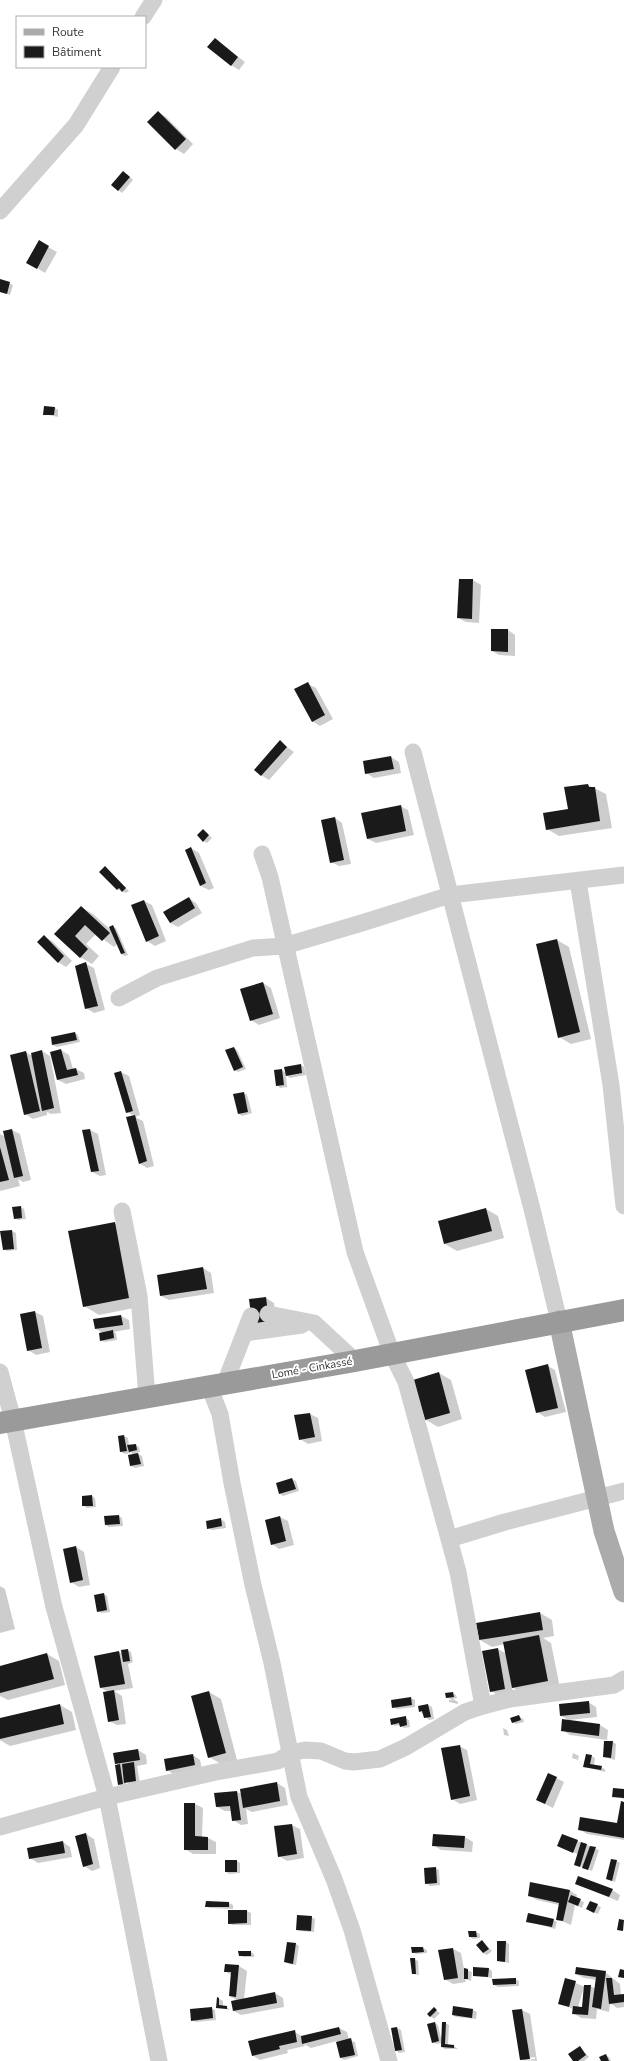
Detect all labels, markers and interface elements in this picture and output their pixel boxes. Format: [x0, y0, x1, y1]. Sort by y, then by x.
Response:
legend [16, 16, 146, 68]
text: Route [52, 24, 84, 40]
text: Bâtiment [52, 44, 102, 60]
street label: Lomé - Cinkassé [271, 1354, 354, 1382]

